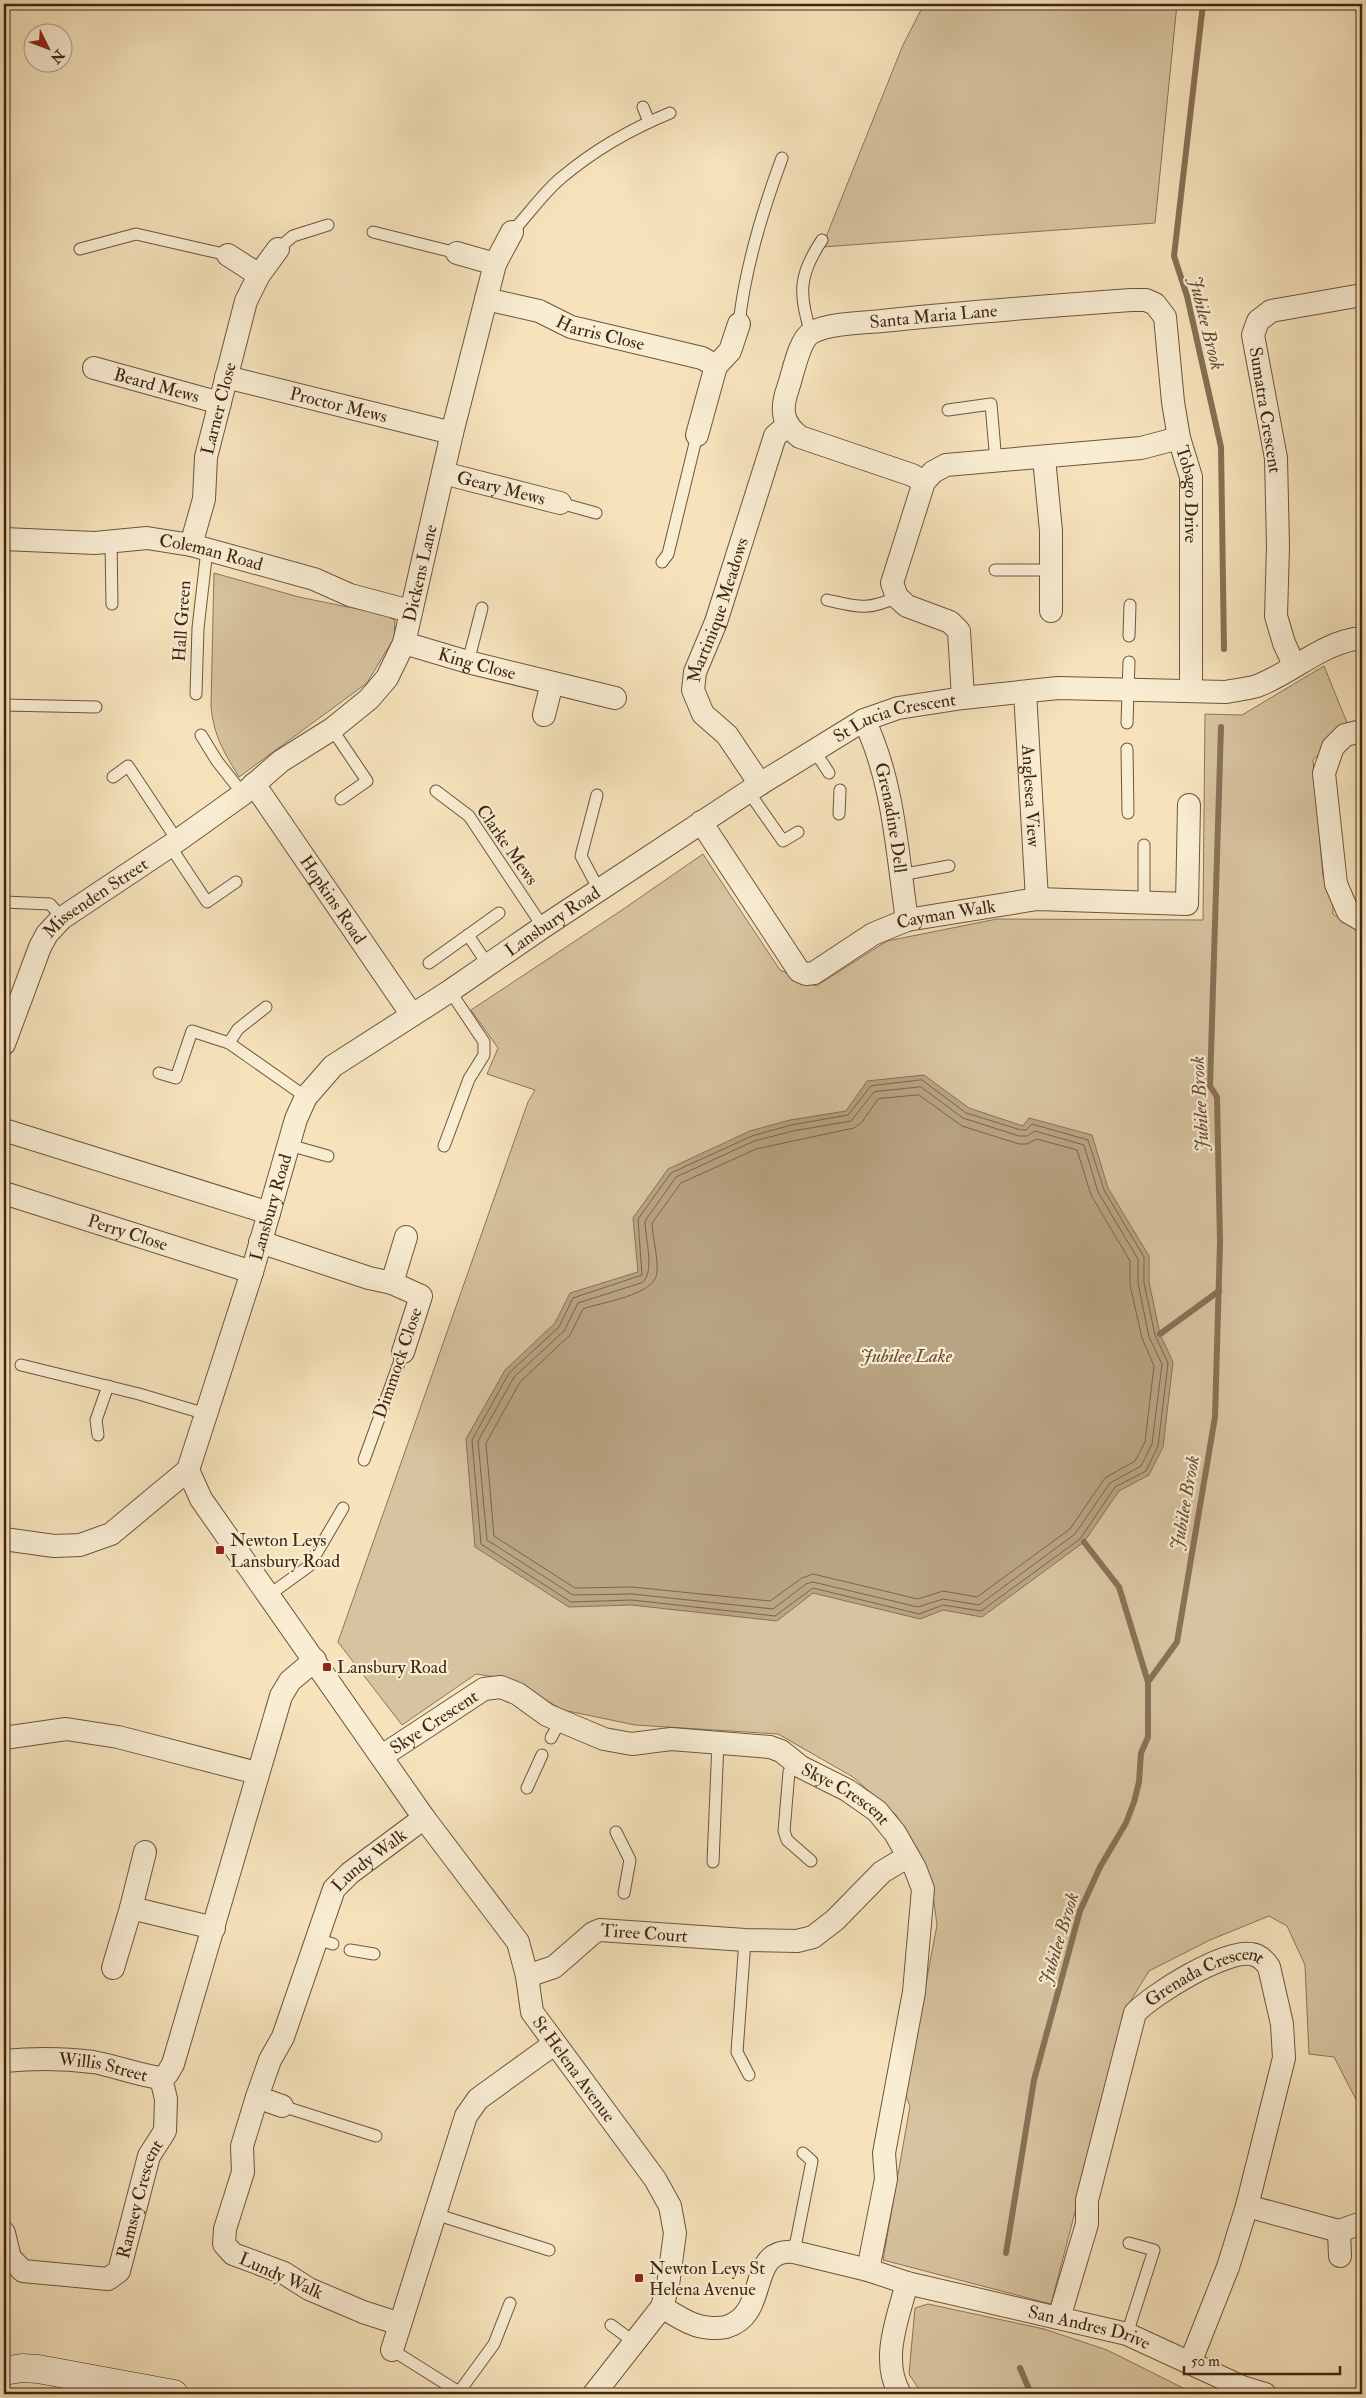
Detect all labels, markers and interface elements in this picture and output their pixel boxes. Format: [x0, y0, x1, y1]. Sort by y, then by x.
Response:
north arrow [22, 22, 72, 72]
text: N [46, 45, 68, 67]
water label: Jubilee Brook [1183, 273, 1229, 373]
street label: Santa Maria Lane [869, 299, 999, 333]
street label: Harris Close [552, 310, 647, 356]
street label: Sumatra Crescent [1244, 345, 1286, 475]
street label: Larner Close [196, 359, 241, 457]
street label: Beard Mews [111, 363, 202, 408]
street label: Proctor Mews [287, 382, 390, 428]
street label: Tobago Drive [1170, 443, 1203, 544]
street label: Geary Mews [454, 466, 548, 510]
street label: Dickens Lane [398, 522, 442, 624]
street label: Coleman Road [158, 529, 266, 576]
street label: Martinique Meadows [682, 535, 754, 684]
street label: Hall Green [168, 580, 196, 662]
street label: King Close [436, 642, 519, 685]
street label: St Lucia Crescent [829, 688, 957, 748]
street label: Anglesea View [1017, 743, 1046, 849]
street label: Grenadine Dell [870, 760, 912, 875]
street label: Clarke Mews [471, 800, 543, 890]
street label: Hopkins Road [295, 851, 372, 948]
street label: Missenden Street [38, 852, 153, 943]
street label: Lansbury Road [500, 881, 605, 961]
street label: Cayman Walk [893, 894, 998, 935]
water label: Jubilee Brook [1185, 1055, 1214, 1153]
street label: Lansbury Road [244, 1151, 297, 1263]
street label: Perry Close [85, 1209, 171, 1256]
street label: Dimmock Close [368, 1304, 428, 1421]
water label: Jubilee Lake [860, 1344, 953, 1368]
water label: Jubilee Brook [1165, 1453, 1205, 1552]
place label: Newton Leys Lansbury Road [230, 1529, 340, 1573]
marker: Newton Leys Lansbury Road [214, 1544, 226, 1556]
place label: Lansbury Road [337, 1656, 447, 1679]
marker: Lansbury Road [321, 1661, 333, 1673]
street label: Skye Crescent [385, 1685, 482, 1759]
street label: Skye Crescent [798, 1758, 895, 1830]
street label: Lundy Walk [326, 1823, 412, 1897]
water label: Jubilee Brook [1033, 1889, 1085, 1988]
street label: Tiree Court [600, 1919, 689, 1948]
street label: Grenada Crescent [1140, 1942, 1270, 2012]
street label: St Helena Avenue [527, 2011, 621, 2127]
street label: Willis Street [57, 2047, 150, 2087]
street label: Ramsey Crescent [111, 2135, 168, 2261]
street label: Lundy Walk [235, 2247, 327, 2305]
place label: Newton Leys St Helena Avenue [649, 2257, 765, 2301]
marker: Newton Leys St Helena Avenue [633, 2272, 645, 2284]
street label: San Andres Drive [1026, 2300, 1154, 2355]
scale bar [1184, 2343, 1340, 2375]
text: 50 m [1191, 2352, 1220, 2371]

